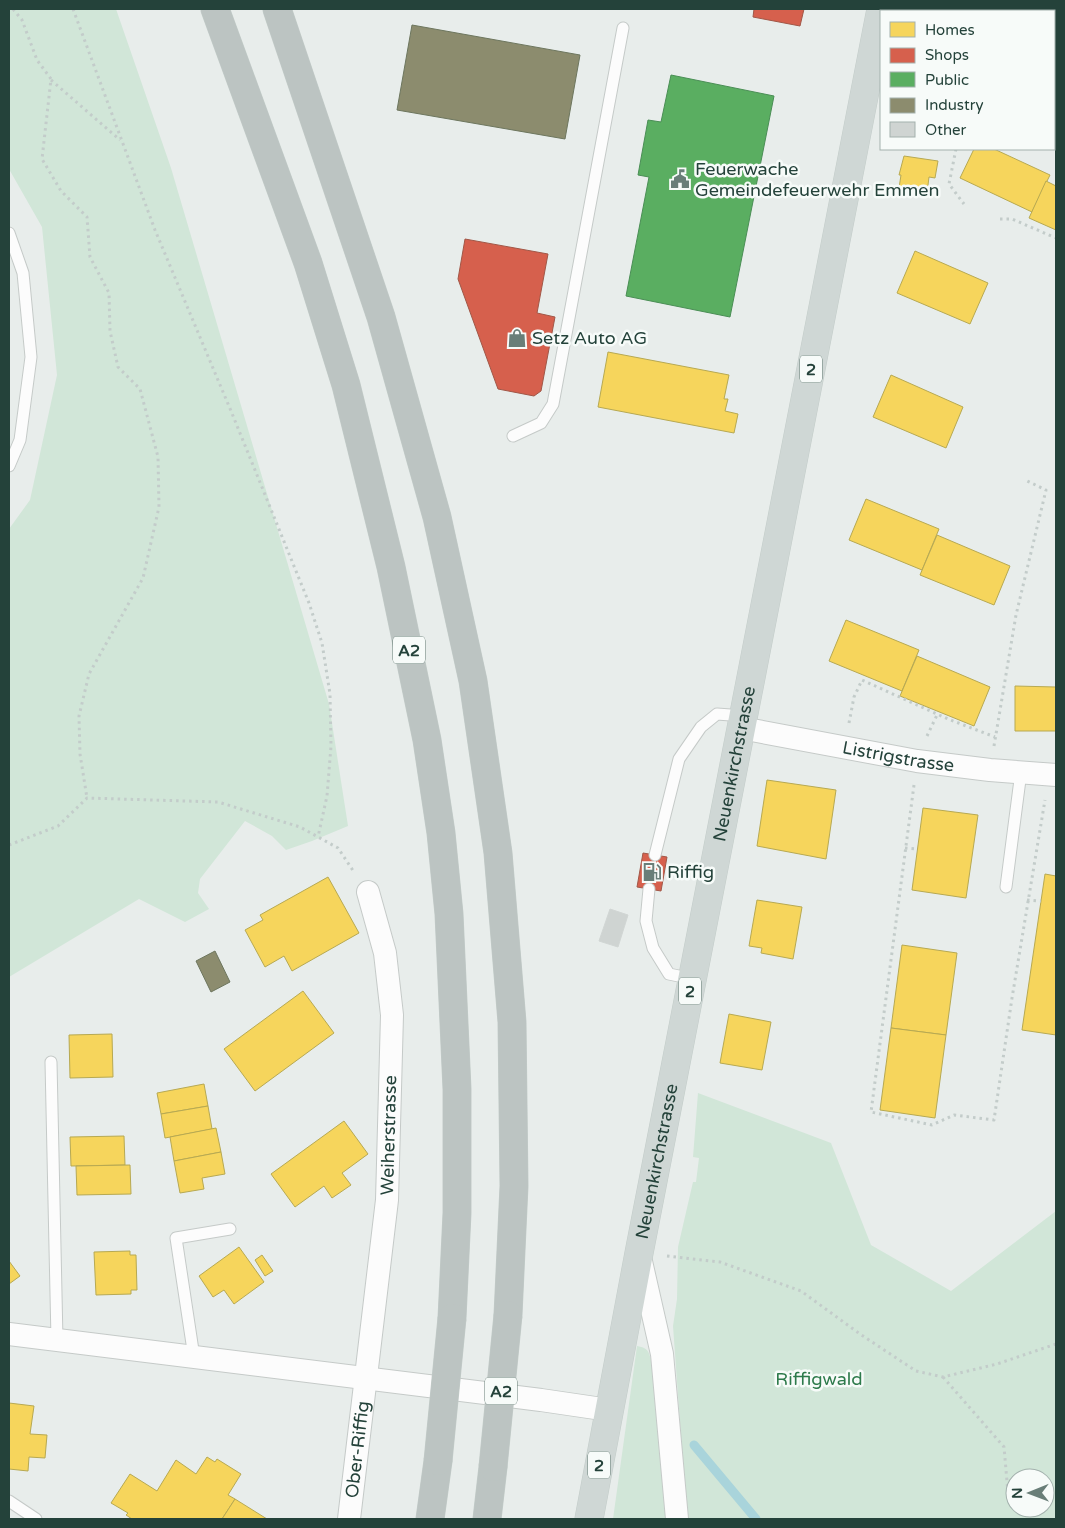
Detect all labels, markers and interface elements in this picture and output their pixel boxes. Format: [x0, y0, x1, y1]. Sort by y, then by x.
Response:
legend [880, 10, 1055, 150]
text: Homes [925, 21, 975, 39]
text: Shops [925, 46, 969, 64]
text: Public [925, 71, 969, 89]
text: Industry [925, 96, 984, 114]
text: Other [925, 121, 967, 139]
place label: Feuerwache Gemeindefeuerwehr Emmen [695, 158, 940, 201]
public building icon: Feuerwache Gemeindefeuerwehr Emmen [669, 168, 691, 190]
shop icon: Setz Auto AG [506, 327, 528, 349]
place label: Setz Auto AG [532, 327, 647, 349]
road number: 2 [800, 356, 822, 382]
road number: A2 [393, 636, 425, 664]
street label: Neuenkirchstrasse [708, 684, 760, 843]
street label: Listrigstrasse [841, 736, 956, 777]
fuel station icon: Riffig [641, 861, 663, 883]
place label: Riffig [667, 861, 714, 883]
road number: 2 [679, 978, 701, 1004]
street label: Weiherstrasse [376, 1075, 401, 1196]
street label: Neuenkirchstrasse [631, 1082, 683, 1241]
park label: Riffigwald [775, 1368, 863, 1390]
road number: A2 [485, 1378, 517, 1404]
street label: Ober-Riffig [341, 1400, 374, 1499]
road number: 2 [588, 1452, 610, 1478]
north arrow [1005, 1468, 1055, 1518]
text: N [1009, 1487, 1026, 1499]

